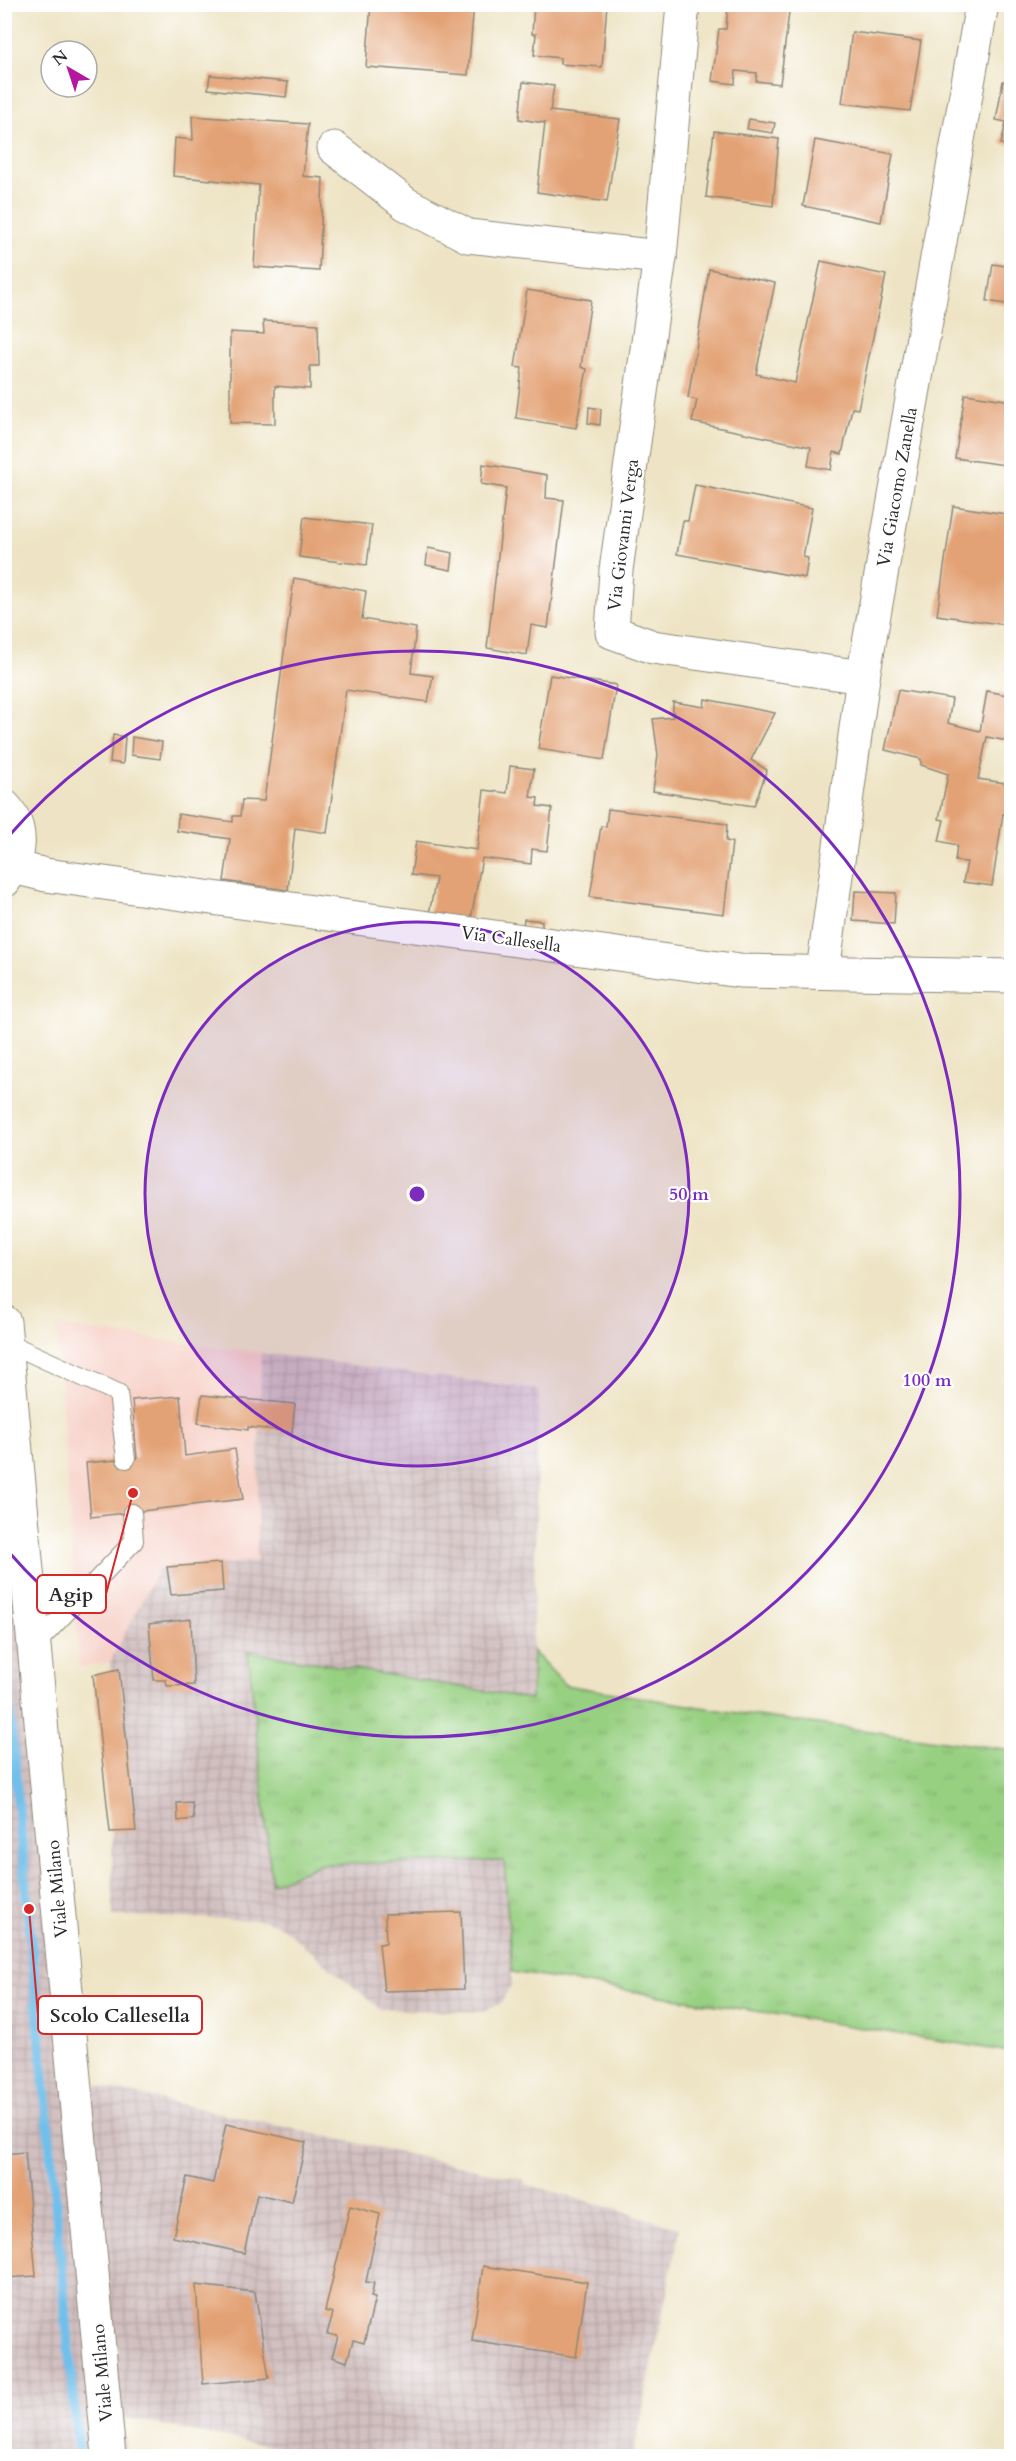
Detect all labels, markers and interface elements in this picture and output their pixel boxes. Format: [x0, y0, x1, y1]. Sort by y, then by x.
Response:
north arrow [39, 39, 99, 99]
text: N [48, 45, 73, 71]
street label: Via Giacomo Zanella [871, 405, 924, 569]
street label: Via Giovanni Verga [602, 457, 645, 613]
street label: Via Callesella [459, 920, 563, 959]
text: 50 m [669, 1182, 709, 1207]
centre of rings [407, 1184, 427, 1204]
text: 100 m [902, 1368, 952, 1393]
callout: Agip [37, 1575, 106, 1613]
text: Agip [49, 1581, 93, 1608]
street label: Viale Milano [41, 1839, 74, 1939]
callout: Scolo Callesella [38, 1996, 202, 2034]
text: Scolo Callesella [50, 2002, 190, 2029]
street label: Viale Milano [86, 2323, 119, 2423]

